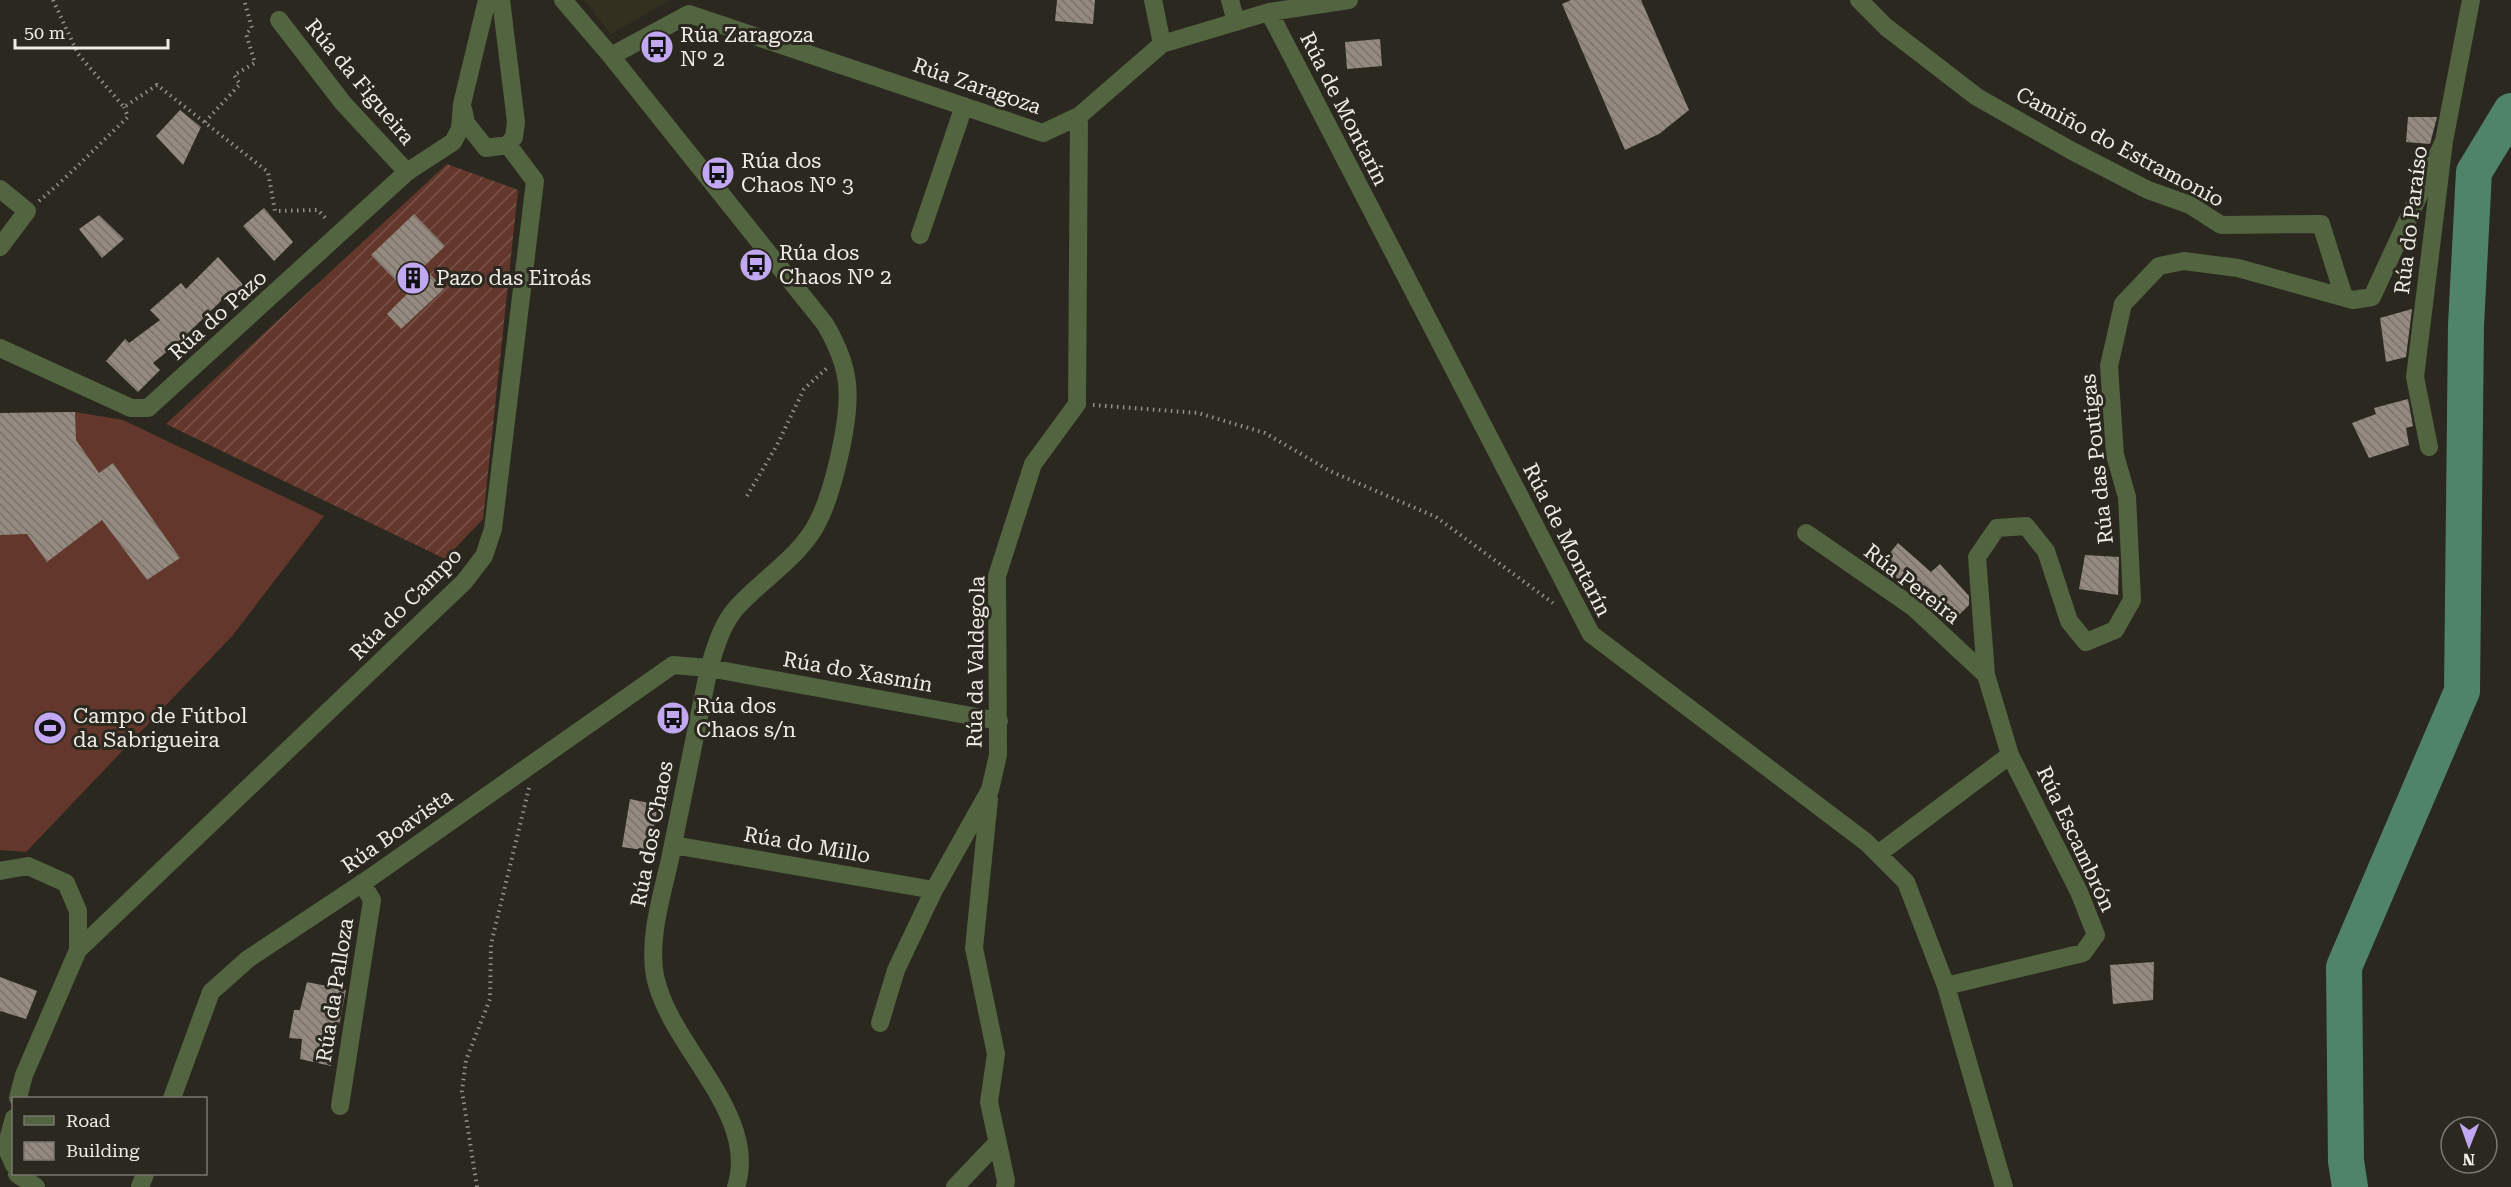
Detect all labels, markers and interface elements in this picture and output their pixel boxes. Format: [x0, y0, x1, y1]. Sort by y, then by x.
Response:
scale bar [15, 12, 168, 50]
street label: Rúa da Figueira [301, 14, 420, 150]
text: 50 m [24, 22, 65, 43]
place label: Rúa Zaragoza Nº 2 [680, 23, 815, 71]
street label: Rúa de Montarín [1295, 28, 1393, 190]
bus stop icon: Rúa Zaragoza Nº 2 [639, 29, 675, 65]
street label: Rúa Zaragoza [910, 53, 1045, 119]
street label: Camiño do Estramonio [2012, 82, 2228, 212]
street label: Rúa do Paraíso [2390, 144, 2432, 296]
place label: Rúa dos Chaos Nº 3 [741, 149, 854, 197]
bus stop icon: Rúa dos Chaos Nº 3 [700, 155, 736, 191]
place label: Rúa dos Chaos Nº 2 [779, 241, 892, 289]
bus stop icon: Rúa dos Chaos Nº 2 [738, 247, 774, 283]
building icon: Pazo das Eiroás [395, 260, 431, 296]
street label: Rúa do Pazo [164, 265, 272, 365]
place label: Pazo das Eiroás [436, 266, 591, 290]
street label: Rúa das Poutigas [2076, 373, 2118, 545]
street label: Rúa de Montarín [1518, 459, 1616, 621]
street label: Rúa Pereira [1859, 539, 1965, 629]
street label: Rúa do Campo [345, 543, 467, 665]
street label: Rúa da Valdegola [962, 575, 990, 748]
street label: Rúa do Xasmín [781, 647, 935, 697]
place label: Rúa dos Chaos s/n [696, 694, 796, 742]
bus stop icon: Rúa dos Chaos s/n [655, 700, 691, 736]
place label: Campo de Fútbol da Sabrigueira [73, 704, 248, 752]
sports icon: Campo de Fútbol da Sabrigueira [32, 710, 68, 746]
street label: Rúa dos Chaos [626, 759, 678, 909]
street label: Rúa Escambrón [2032, 762, 2120, 916]
street label: Rúa Boavista [337, 784, 458, 878]
street label: Rúa do Millo [742, 822, 872, 868]
street label: Rúa da Palloza [312, 916, 358, 1064]
legend [12, 1097, 207, 1175]
text: Road [66, 1110, 111, 1131]
north arrow [2439, 1115, 2499, 1175]
text: Building [66, 1140, 140, 1161]
text: N [2462, 1150, 2475, 1169]

